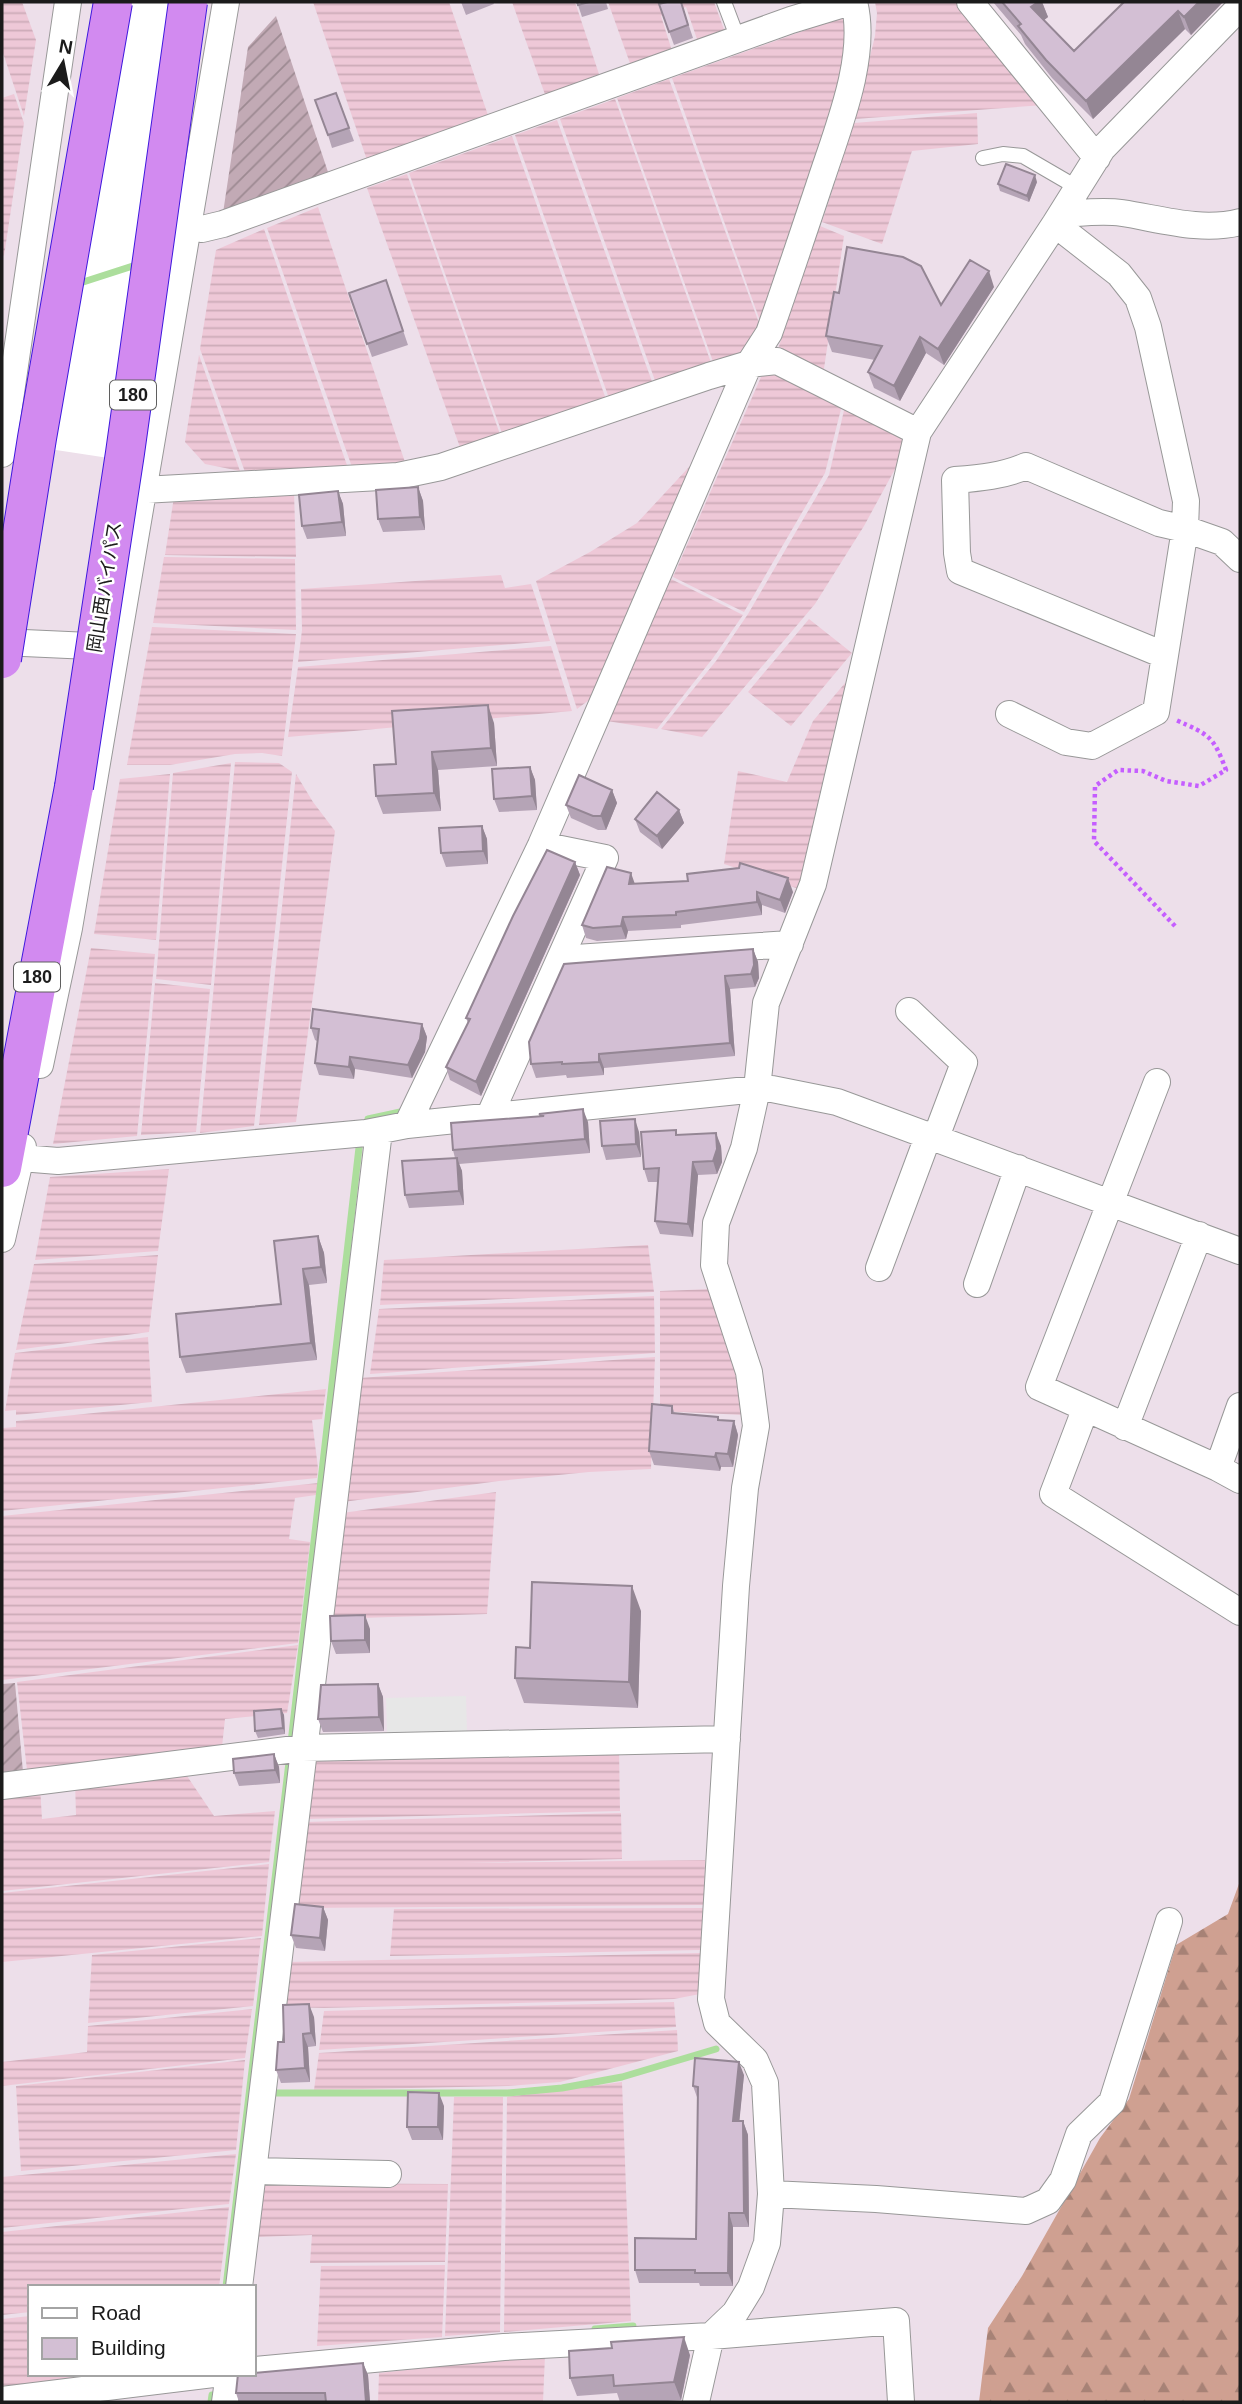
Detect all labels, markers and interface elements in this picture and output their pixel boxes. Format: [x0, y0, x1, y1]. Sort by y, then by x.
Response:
north arrow [28, 28, 98, 98]
text: N [57, 35, 74, 58]
road number: 180 [110, 380, 156, 410]
street label: 岡山西バイパス [84, 520, 125, 654]
road number: 180 [14, 962, 60, 992]
legend [28, 2285, 256, 2376]
text: Road [91, 2301, 141, 2324]
text: Building [91, 2336, 166, 2359]

